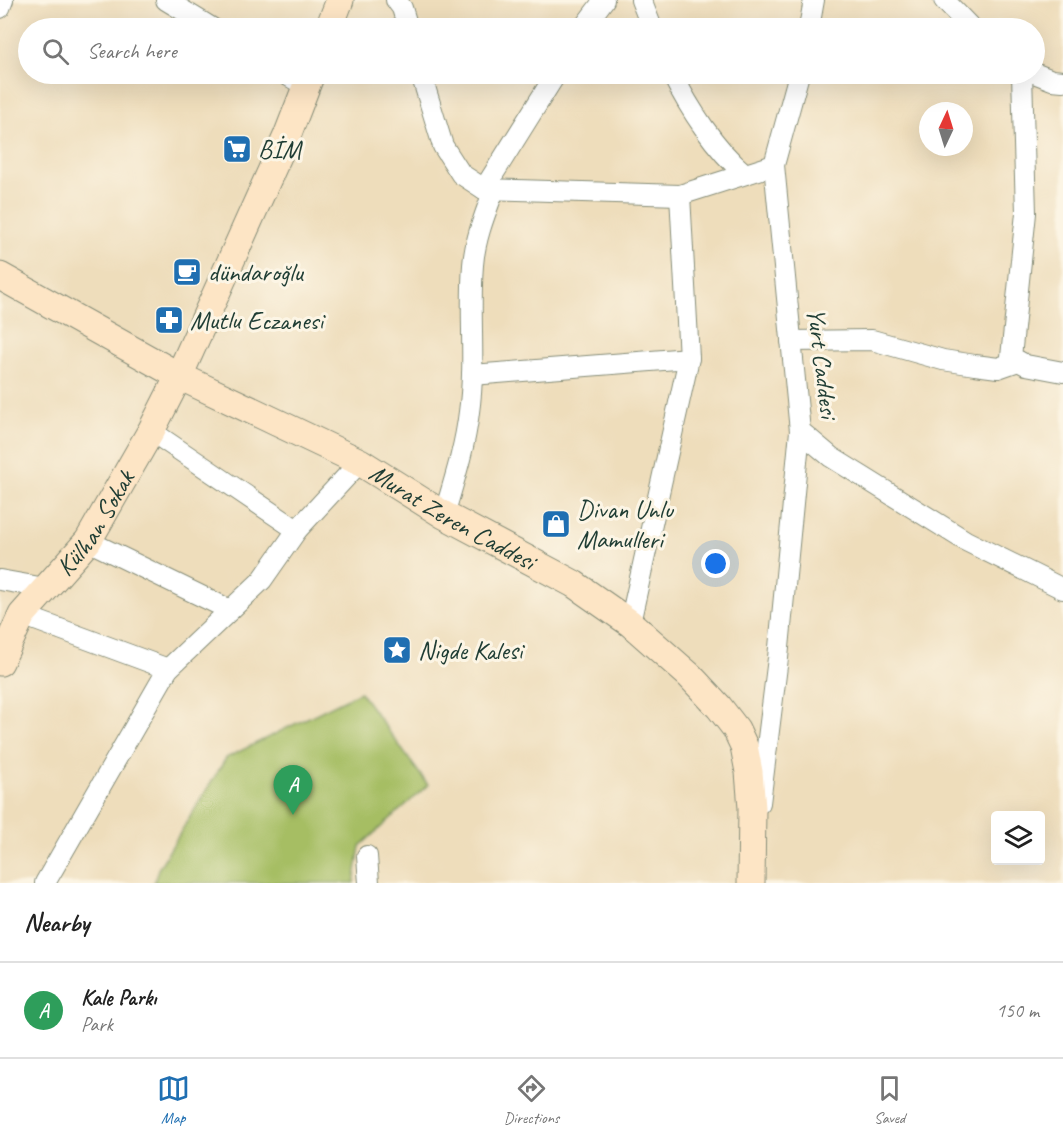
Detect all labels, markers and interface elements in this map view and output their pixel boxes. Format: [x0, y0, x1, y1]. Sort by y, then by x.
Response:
search box [18, 18, 1045, 84]
icon: search [39, 35, 72, 68]
text: Search here [87, 37, 177, 65]
north arrow [919, 102, 973, 156]
supermarket icon: BİM [221, 133, 253, 165]
place label: BİM [258, 133, 303, 166]
cafe icon: dündaroğlu [171, 256, 203, 288]
place label: dündaroğlu [208, 256, 304, 289]
pharmacy icon: Mutlu Eczanesi [153, 304, 185, 336]
place label: Mutlu Eczanesi [190, 304, 326, 337]
street label: Yurt Caddesi [799, 306, 846, 423]
street label: Murat Zeren Caddesi [363, 456, 544, 579]
street label: Külhan Sokak [49, 463, 143, 583]
place label: Divan Unlu Mamulleri [577, 493, 674, 556]
shop icon: Divan Unlu Mamulleri [540, 508, 572, 540]
your location [701, 549, 730, 578]
place icon: Nigde Kalesi [381, 634, 413, 666]
place label: Nigde Kalesi [418, 634, 526, 667]
pin: A [274, 766, 312, 815]
map controls [991, 811, 1045, 865]
button: layers [991, 811, 1045, 865]
text: Nearby [24, 906, 89, 939]
text: Kale Parkı [81, 984, 156, 1012]
text: A [38, 998, 49, 1023]
text: 150 m [996, 998, 1039, 1023]
text: Park [81, 1012, 113, 1037]
tab: Map [157, 1072, 190, 1128]
tab: Directions [504, 1072, 559, 1128]
tab: Saved [873, 1072, 906, 1128]

